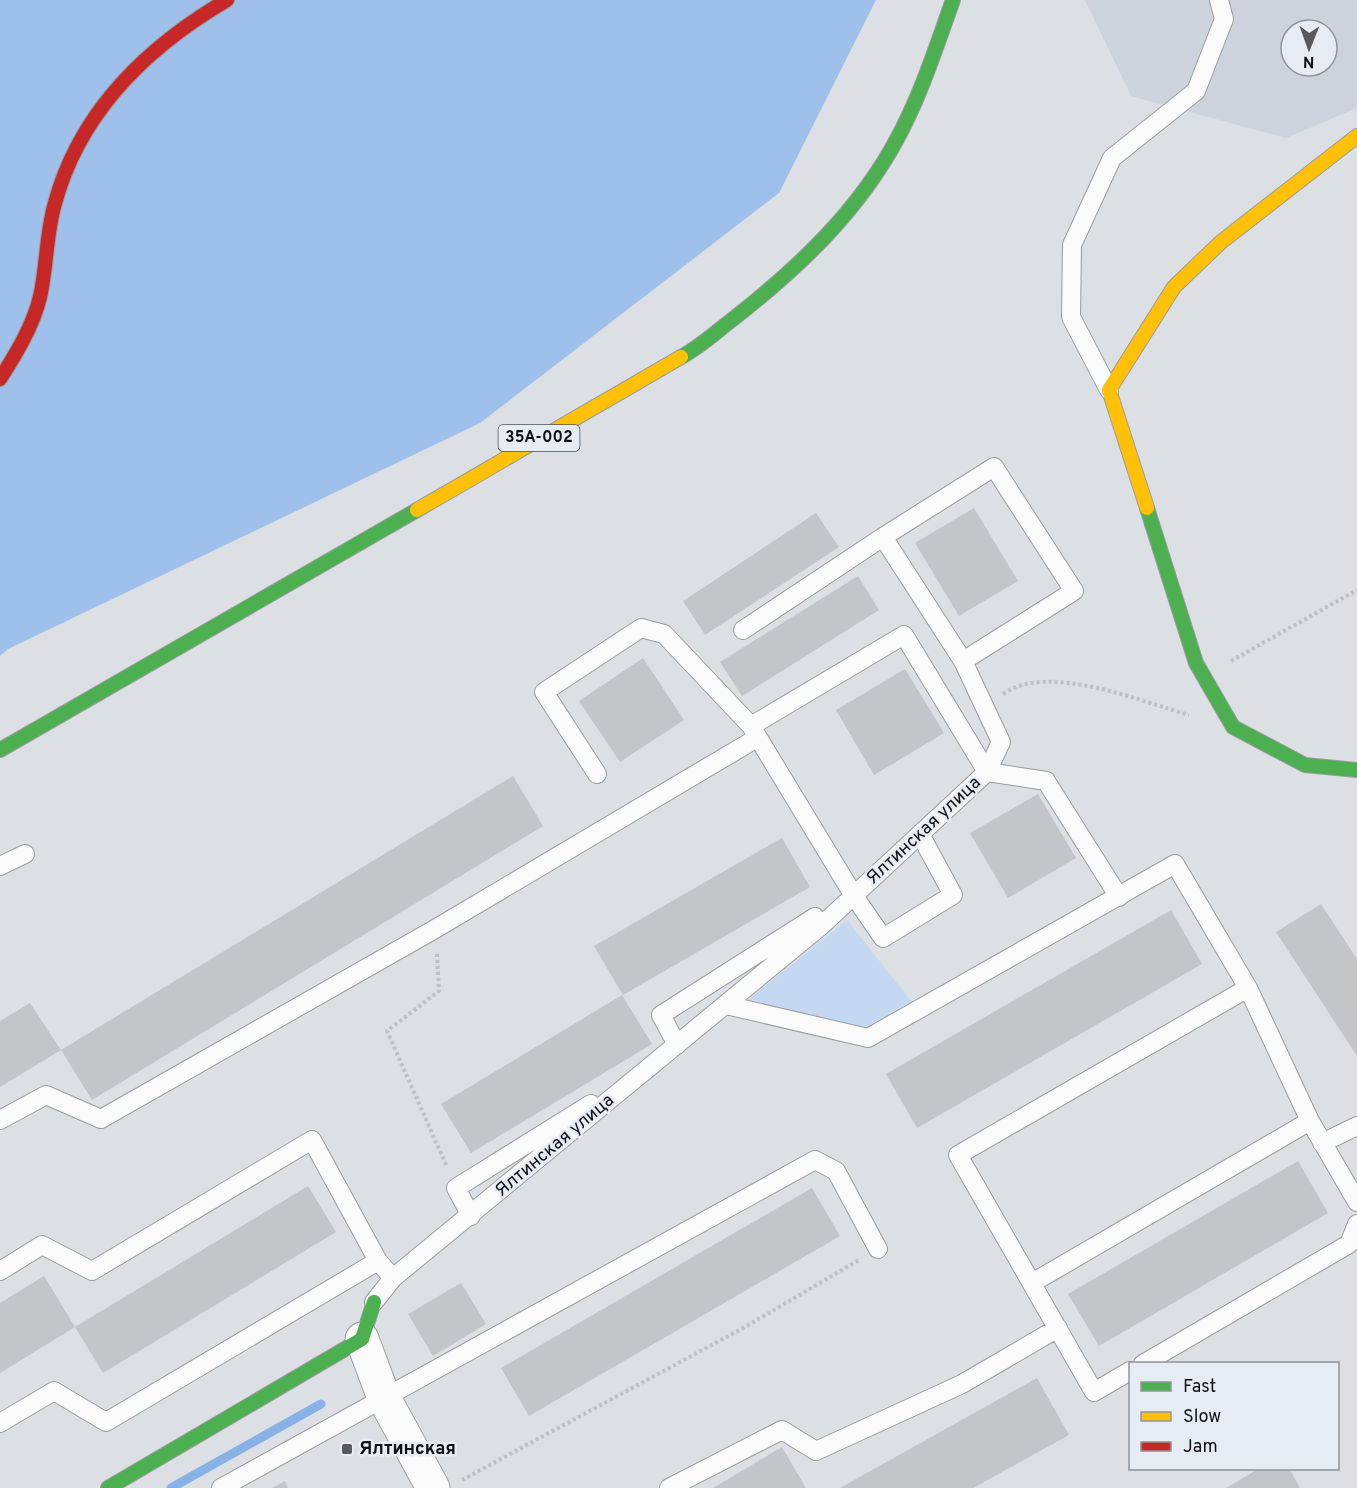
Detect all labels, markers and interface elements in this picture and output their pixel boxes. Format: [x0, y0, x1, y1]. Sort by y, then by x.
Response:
north arrow [1279, 18, 1339, 78]
text: N [1303, 51, 1315, 71]
road number: 35А-002 [498, 425, 580, 451]
street label: Ялтинская улица [862, 772, 986, 890]
street label: Ялтинская улица [491, 1089, 619, 1203]
legend [1129, 1362, 1339, 1470]
text: Fast [1183, 1376, 1216, 1399]
text: Slow [1183, 1406, 1221, 1429]
text: Jam [1183, 1436, 1218, 1459]
place label: Ялтинская [359, 1438, 456, 1461]
marker: Ялтинская [340, 1442, 354, 1456]

